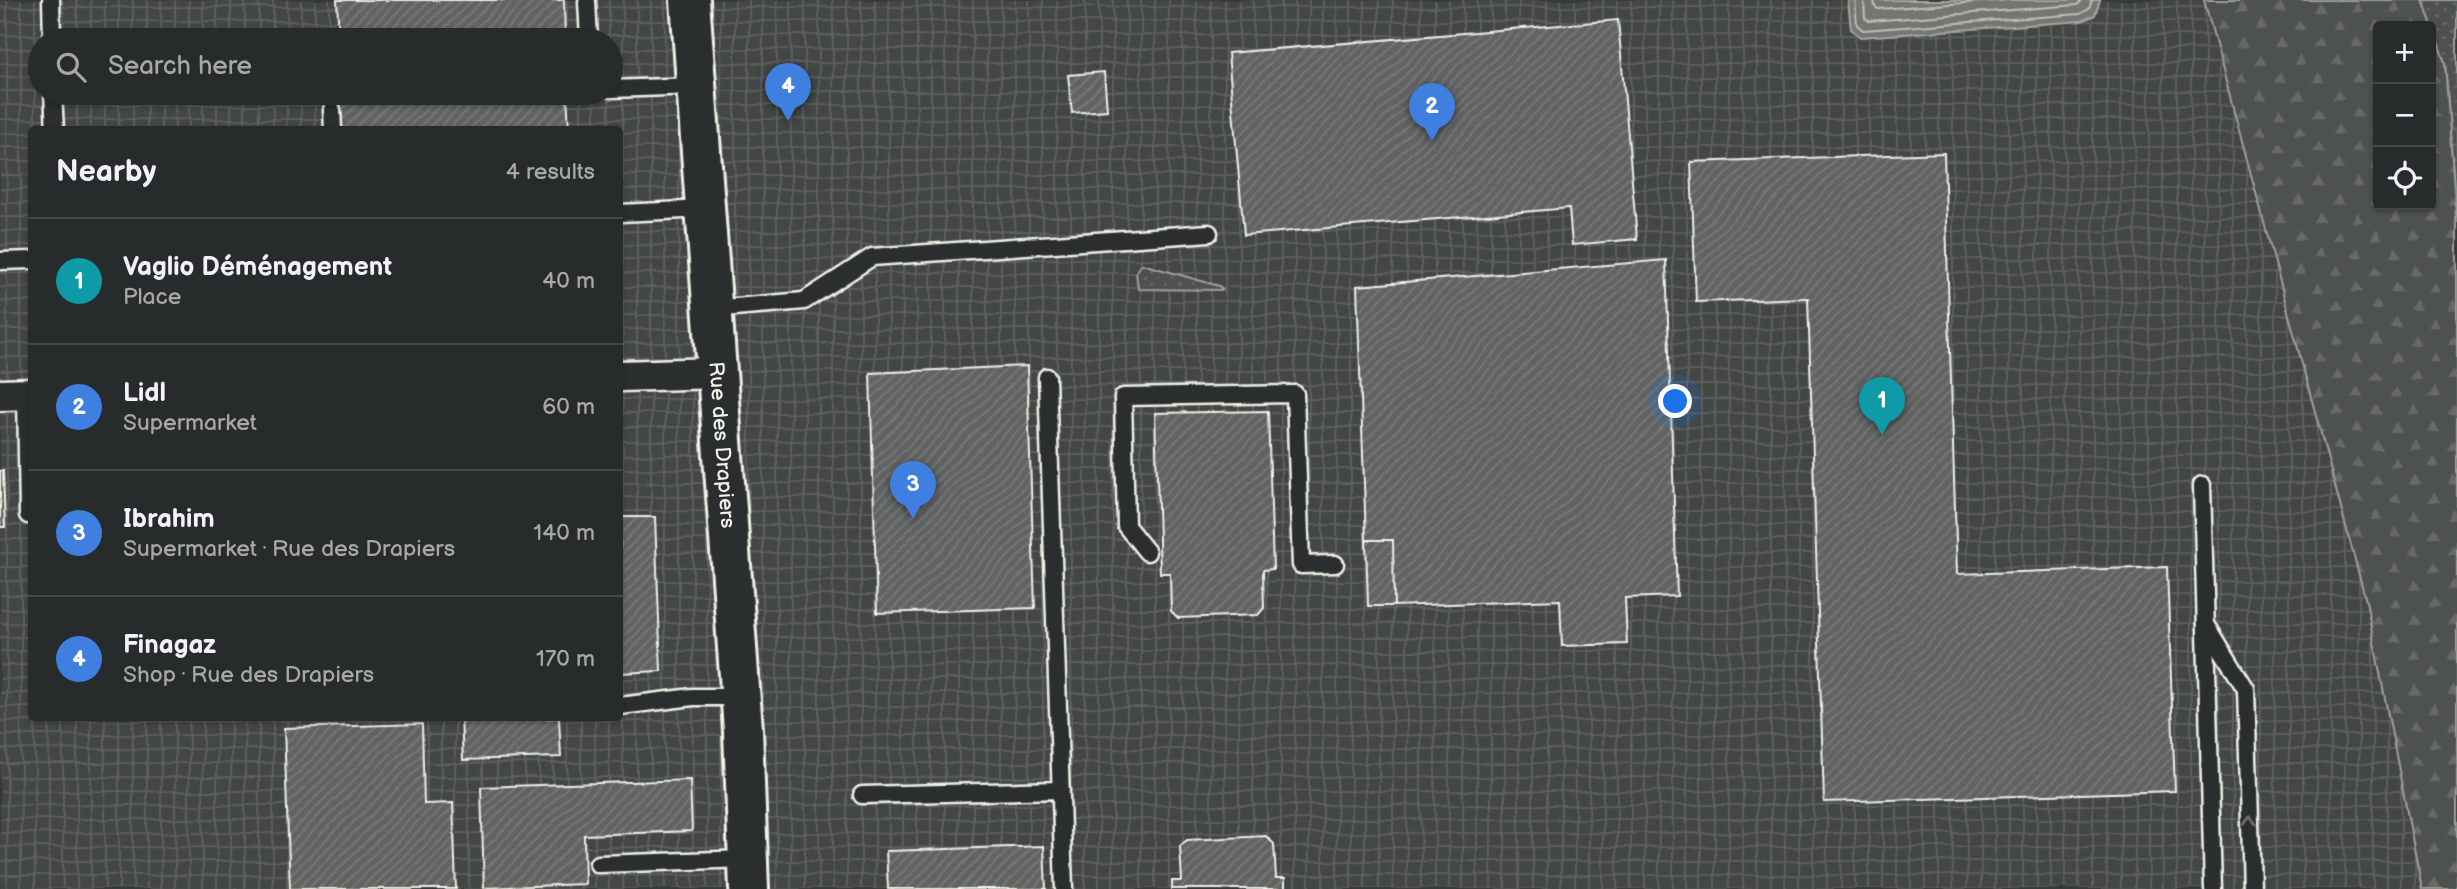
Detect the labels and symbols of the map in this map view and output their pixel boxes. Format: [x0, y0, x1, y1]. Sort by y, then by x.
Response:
pin: 4 [765, 63, 811, 121]
pin: 2 [1409, 83, 1455, 141]
street label: Rue des Drapiers [704, 361, 741, 529]
pin: 1 [1859, 377, 1905, 435]
your location [1658, 384, 1692, 418]
pin: 3 [890, 461, 936, 519]
one-way arrow [2242, 815, 2257, 826]

